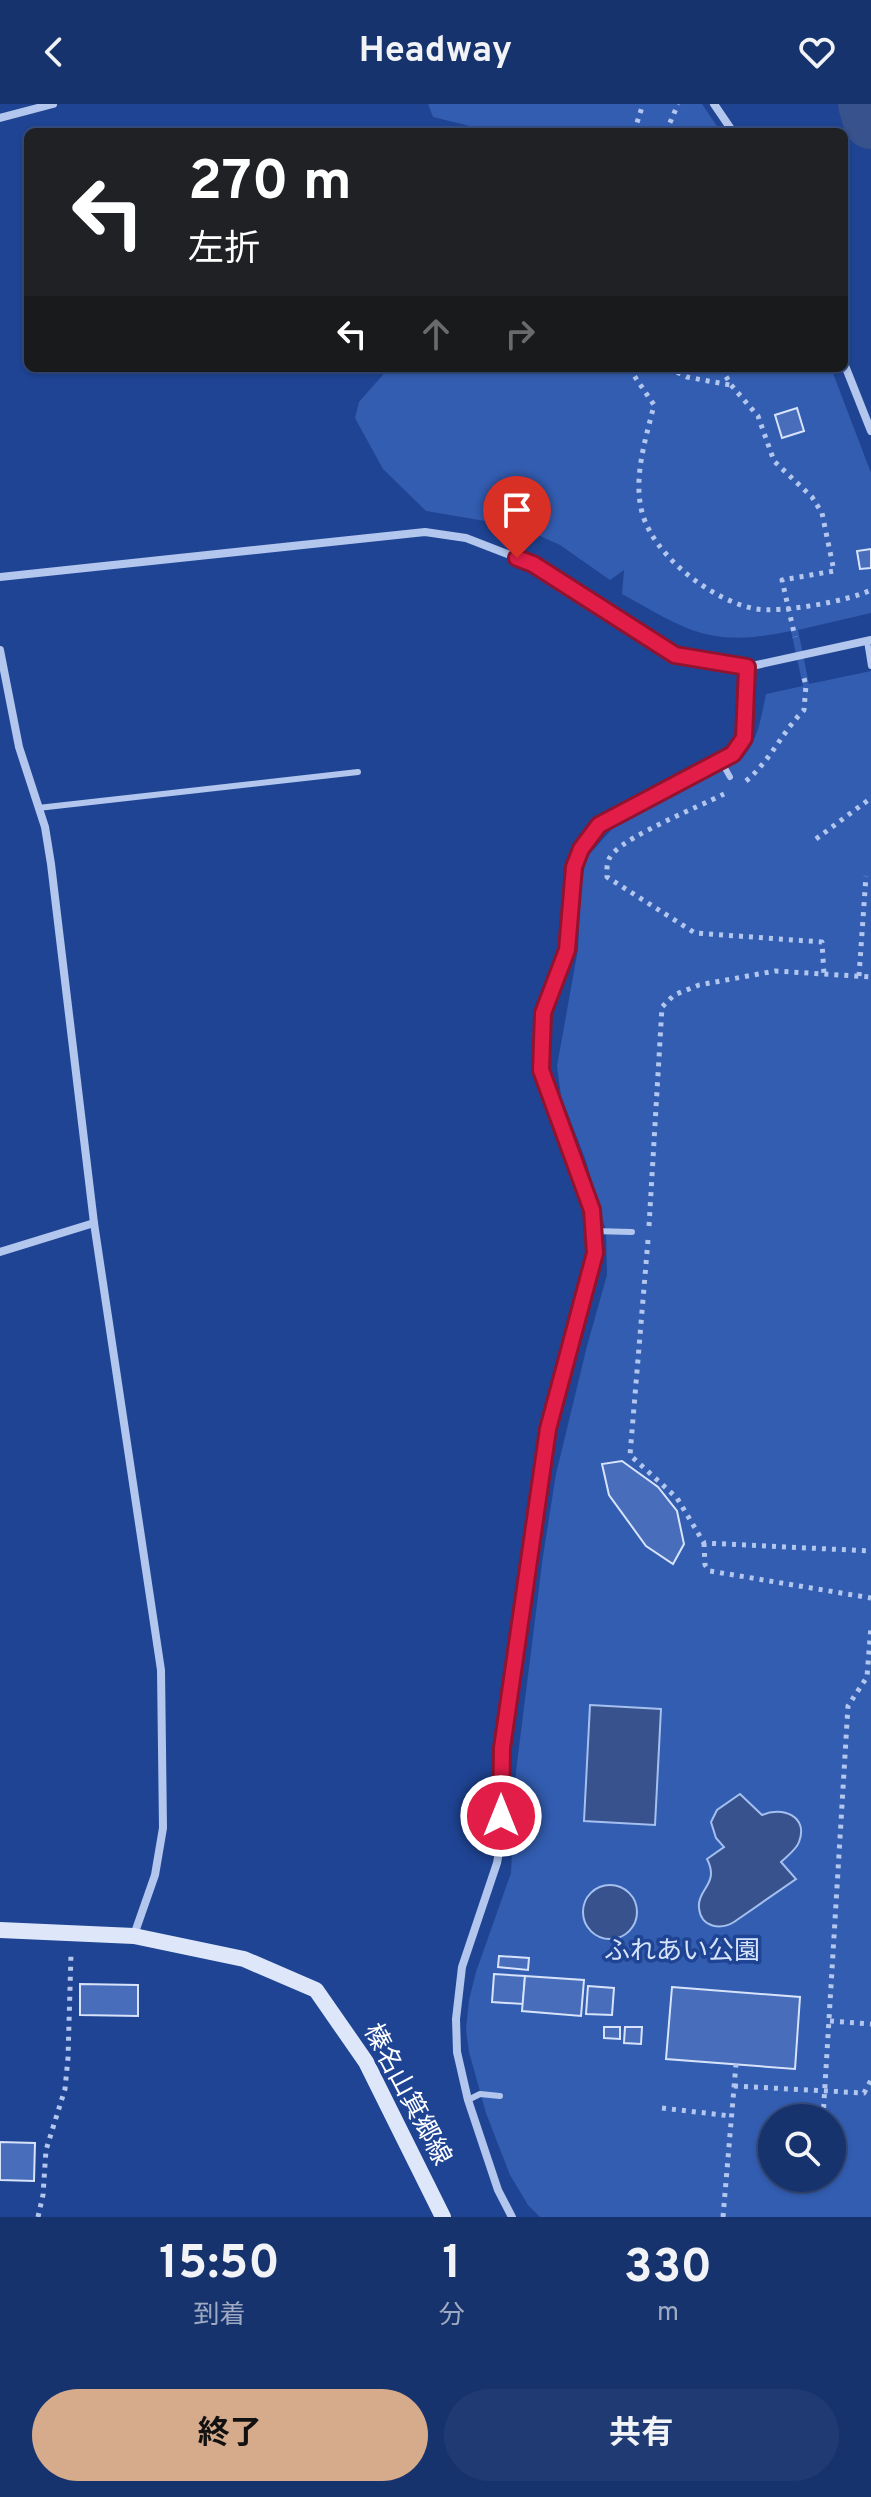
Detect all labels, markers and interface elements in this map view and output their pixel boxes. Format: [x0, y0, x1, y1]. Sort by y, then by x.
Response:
text: Headway [359, 29, 512, 75]
icon: back [32, 30, 76, 74]
icon: heart [795, 30, 839, 74]
text: 270 m [188, 149, 352, 219]
icon: left [56, 160, 160, 264]
text: 左折 [188, 228, 260, 274]
icon: left [330, 312, 374, 356]
icon: ahead [414, 312, 458, 356]
icon: right [498, 312, 542, 356]
pin [483, 476, 551, 558]
icon: arrive [495, 488, 539, 532]
position arrow [459, 1774, 543, 1858]
park label: ふれあい公園 [604, 1936, 760, 1969]
street label: 榛名山箕郷線 [355, 2018, 457, 2172]
map controls [758, 2104, 846, 2192]
button: search [758, 2104, 846, 2192]
text: 15:50 [159, 2235, 280, 2295]
text: 1 [442, 2235, 461, 2295]
text: 330 [624, 2239, 712, 2299]
text: m [657, 2297, 679, 2330]
text: 到着 [193, 2300, 245, 2333]
text: 分 [439, 2300, 465, 2333]
button: 終了 [32, 2389, 428, 2481]
button: 共有 [444, 2389, 839, 2481]

